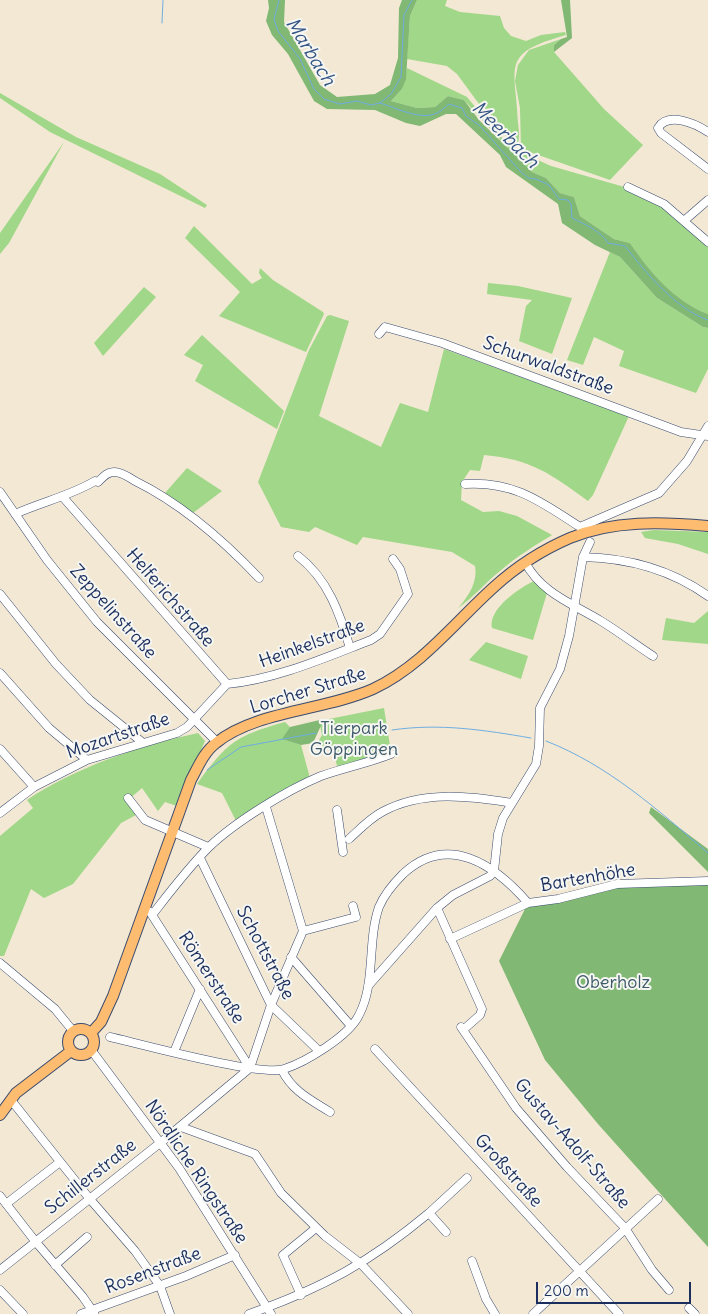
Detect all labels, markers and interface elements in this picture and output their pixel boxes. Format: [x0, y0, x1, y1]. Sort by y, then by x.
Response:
water label: Marbach [280, 14, 340, 90]
water label: Meerbach [467, 97, 543, 173]
street label: Schurwaldstraße [480, 332, 616, 400]
street label: Helferichstraße [121, 544, 219, 652]
street label: Zeppelinstraße [65, 561, 161, 663]
street label: Heinkelstraße [256, 615, 368, 673]
street label: Lorcher Straße [247, 663, 369, 719]
street label: Mozartstraße [64, 708, 172, 764]
park label: Tierpark Göppingen [310, 718, 398, 761]
street label: Bartenhöhe [539, 859, 637, 897]
street label: Schottstraße [231, 903, 299, 1003]
street label: Römerstraße [173, 928, 249, 1028]
park label: Oberholz [576, 972, 650, 994]
street label: Gustav-Adolf-Straße [509, 1074, 635, 1214]
street label: Nördliche Ringstraße [140, 1096, 252, 1248]
street label: Großstraße [469, 1130, 547, 1212]
street label: Schillerstraße [41, 1135, 141, 1219]
street label: Rosenstraße [102, 1243, 204, 1299]
scale bar [538, 1272, 693, 1304]
text: 200 m [544, 1281, 589, 1300]

